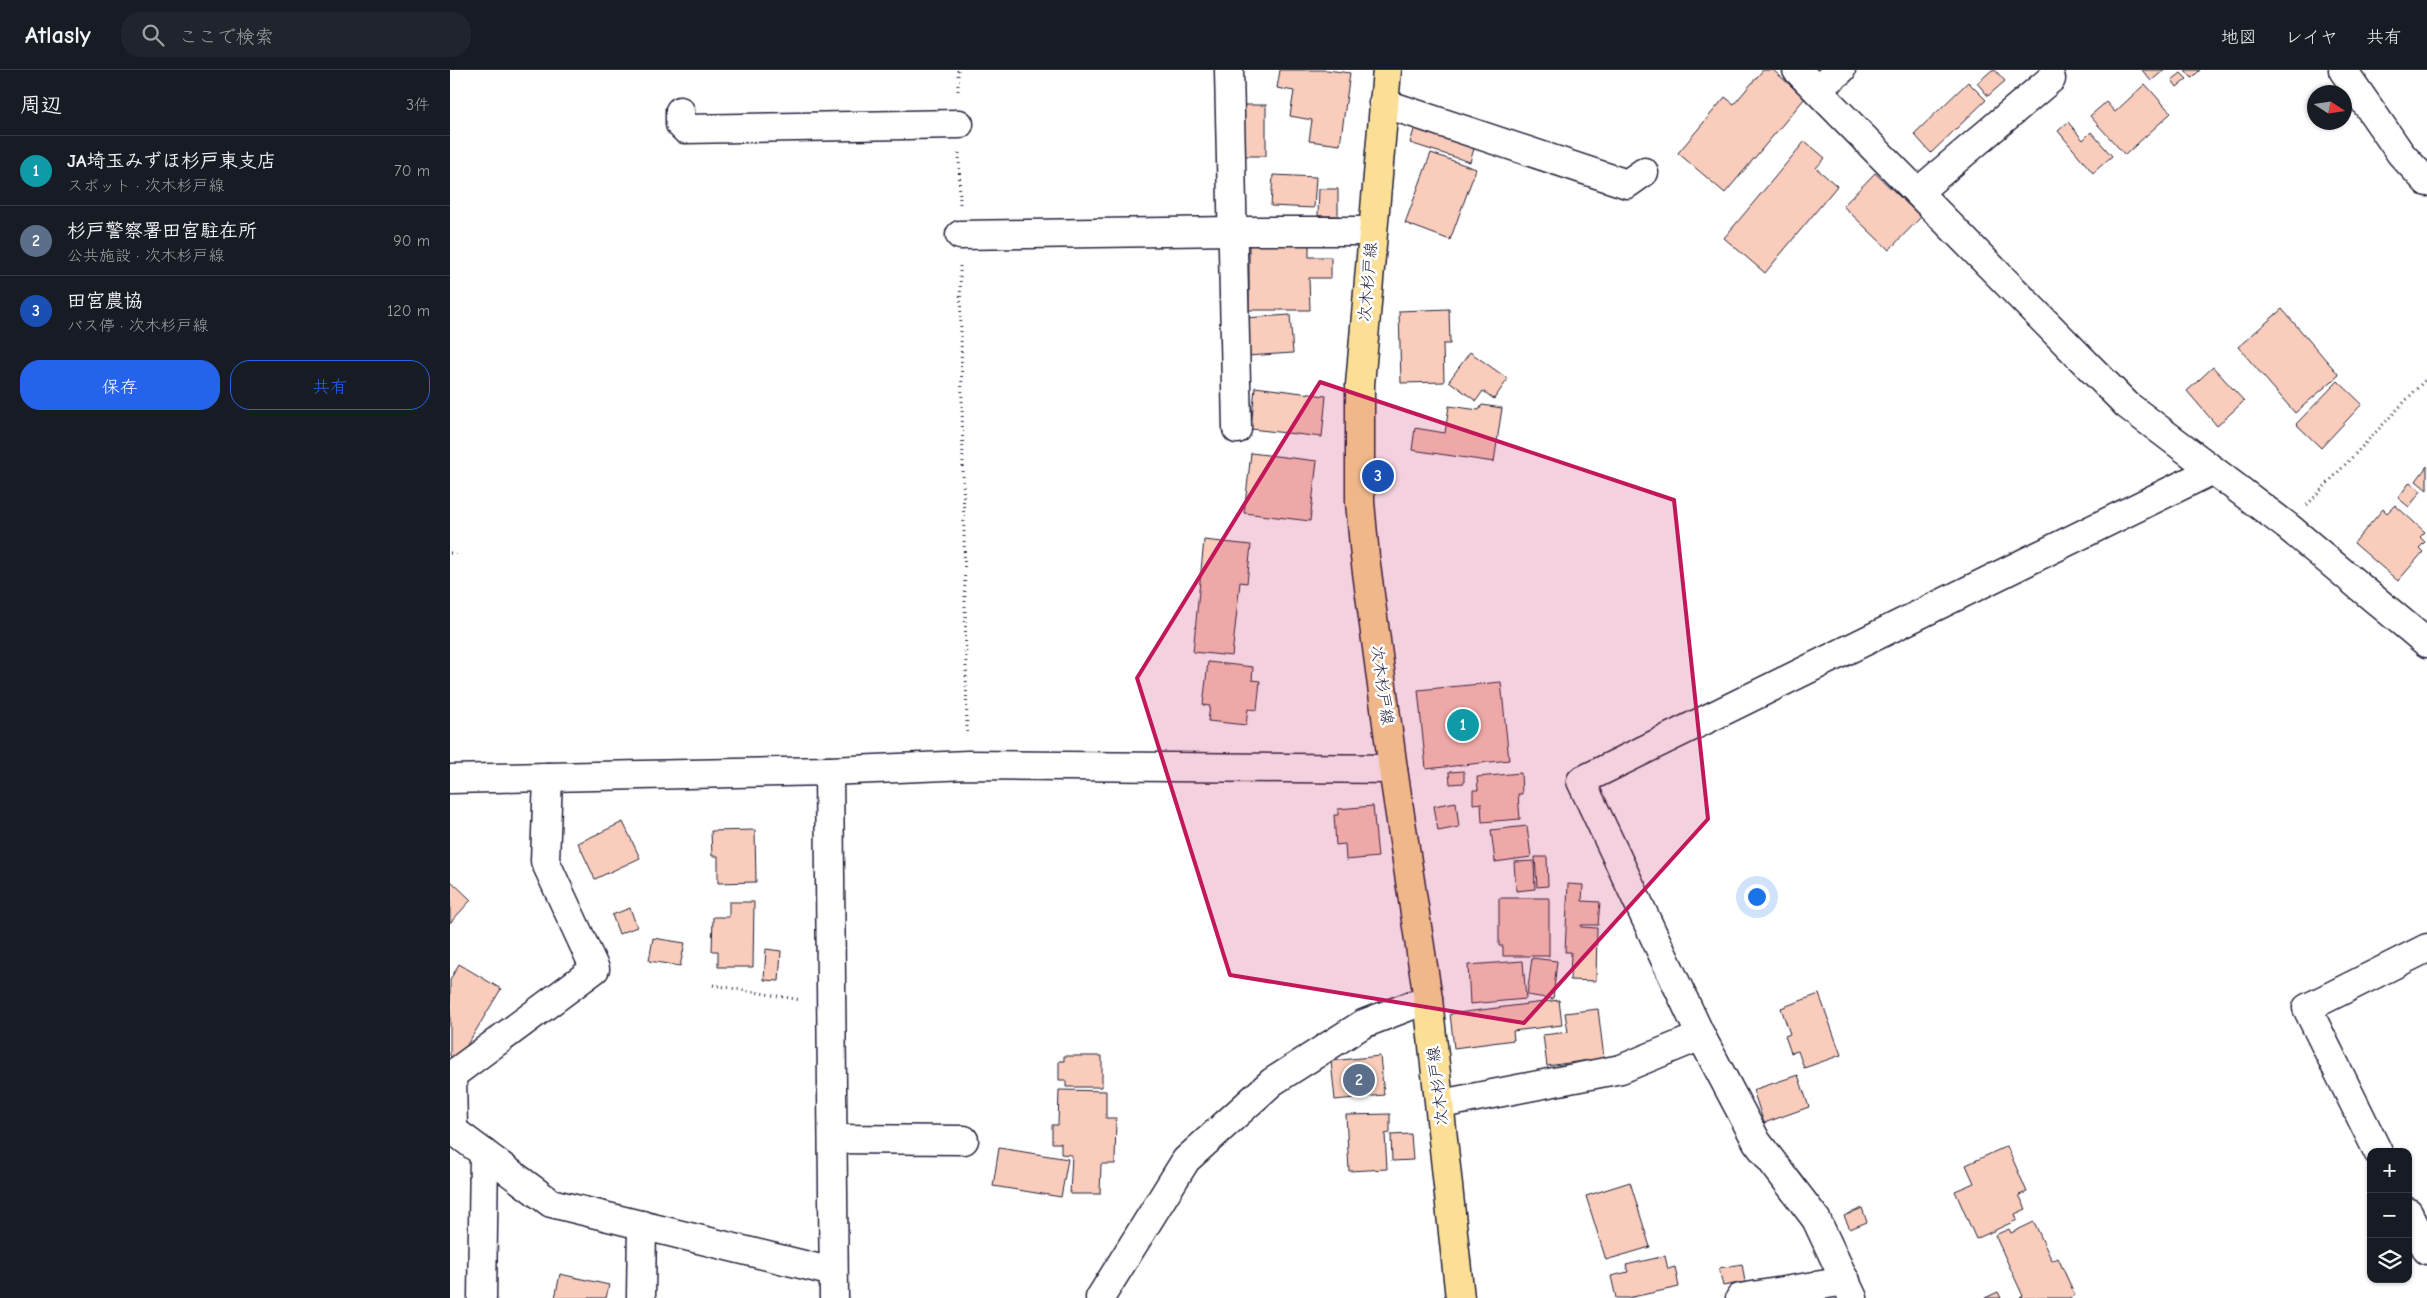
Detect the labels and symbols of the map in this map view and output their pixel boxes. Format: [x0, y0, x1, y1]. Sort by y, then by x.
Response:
north arrow [2307, 85, 2352, 130]
street label: 次木杉戸線 [1356, 241, 1380, 323]
pin: 3 [1362, 457, 1394, 495]
street label: 次木杉戸線 [1368, 644, 1396, 726]
pin: 1 [1447, 706, 1479, 744]
your location [1744, 884, 1770, 910]
street label: 次木杉戸線 [1424, 1045, 1452, 1127]
pin: 2 [1343, 1061, 1375, 1099]

